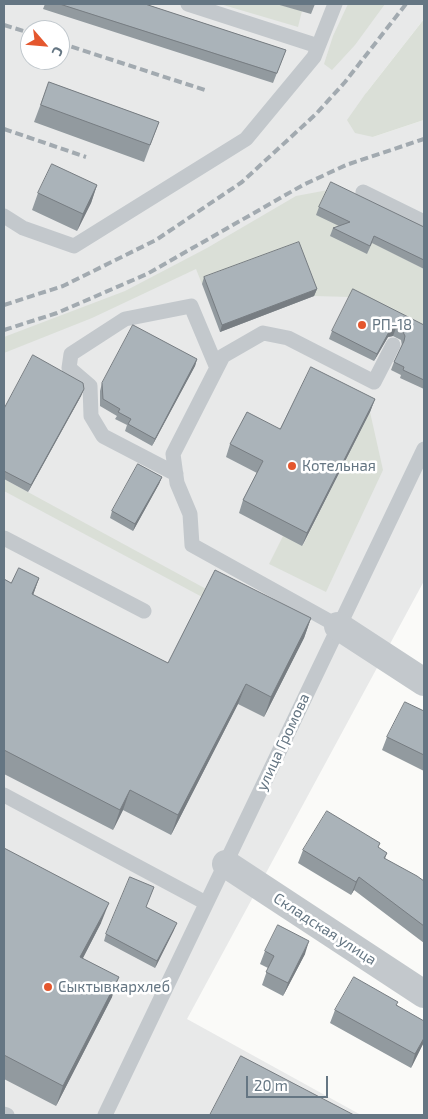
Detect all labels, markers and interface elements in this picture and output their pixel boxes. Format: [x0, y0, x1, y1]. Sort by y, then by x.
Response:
north arrow [20, 20, 70, 70]
text: С [48, 44, 67, 59]
place label: РП-18 [372, 316, 412, 334]
marker: РП-18 [356, 319, 368, 331]
place label: Котельная [302, 457, 376, 475]
marker: Котельная [286, 460, 298, 472]
street label: улица Громова [253, 691, 313, 793]
street label: Складская улица [270, 889, 380, 969]
place label: Сыктывкархлеб [58, 978, 170, 996]
marker: Сыктывкархлеб [42, 981, 54, 993]
scale bar [248, 1066, 330, 1098]
text: 20 m [254, 1076, 288, 1094]

